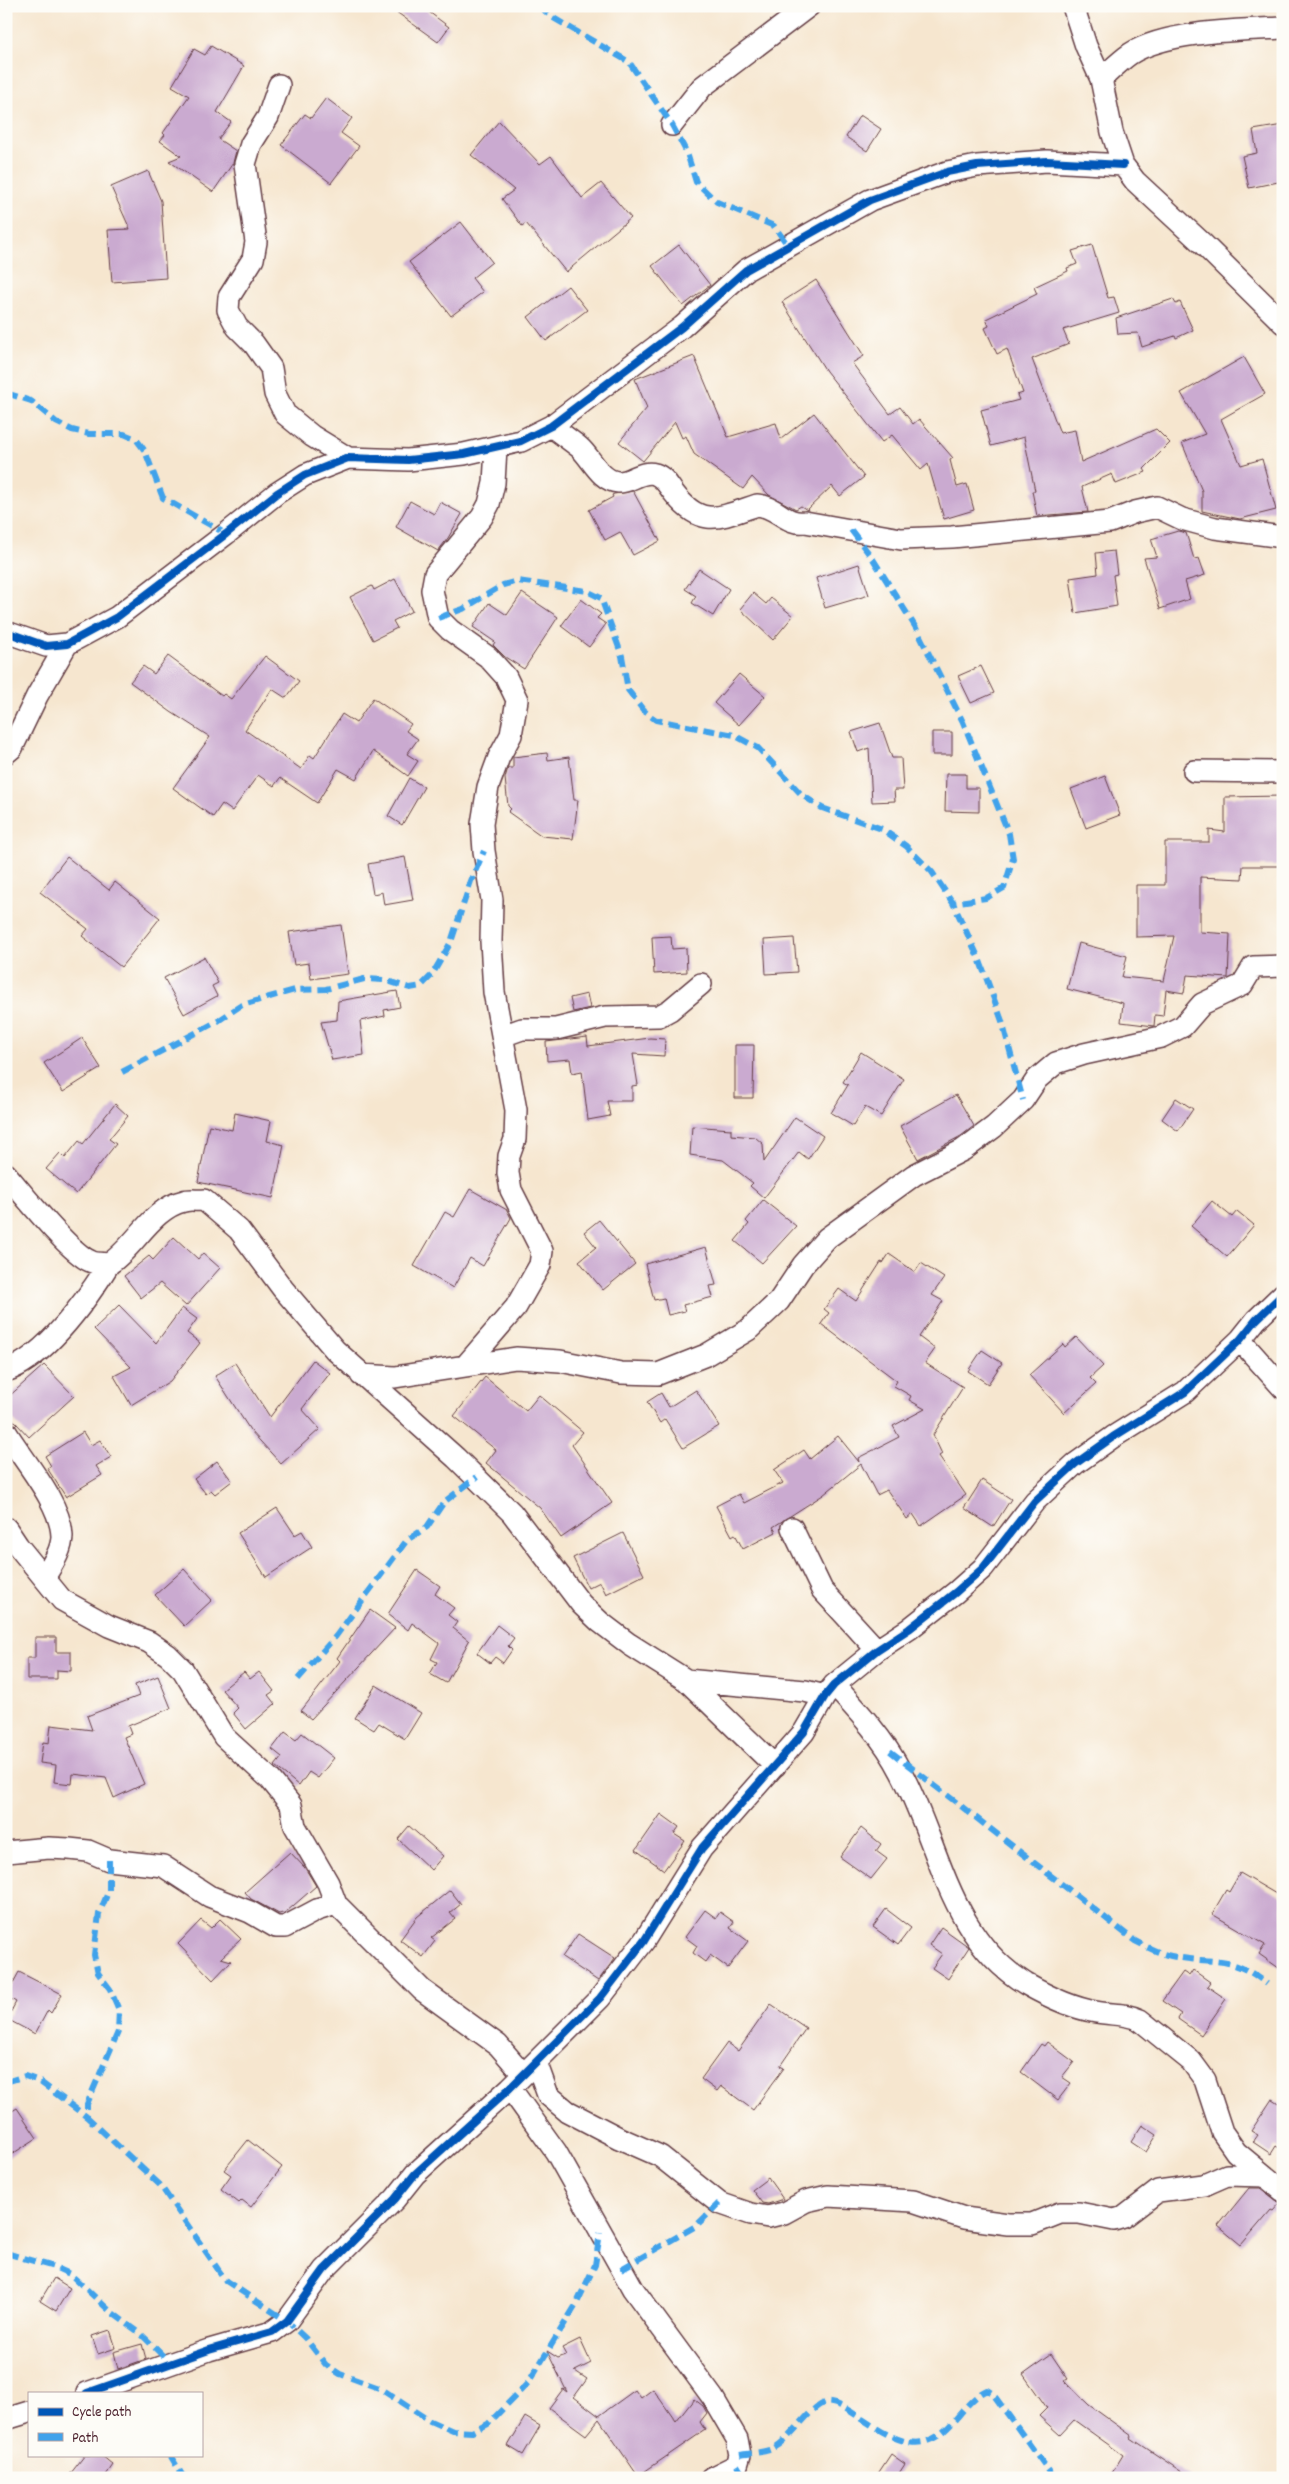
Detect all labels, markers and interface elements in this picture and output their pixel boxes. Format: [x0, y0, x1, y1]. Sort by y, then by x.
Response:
legend [28, 2392, 202, 2456]
text: Cycle path [72, 2402, 132, 2424]
text: Path [72, 2428, 98, 2450]

